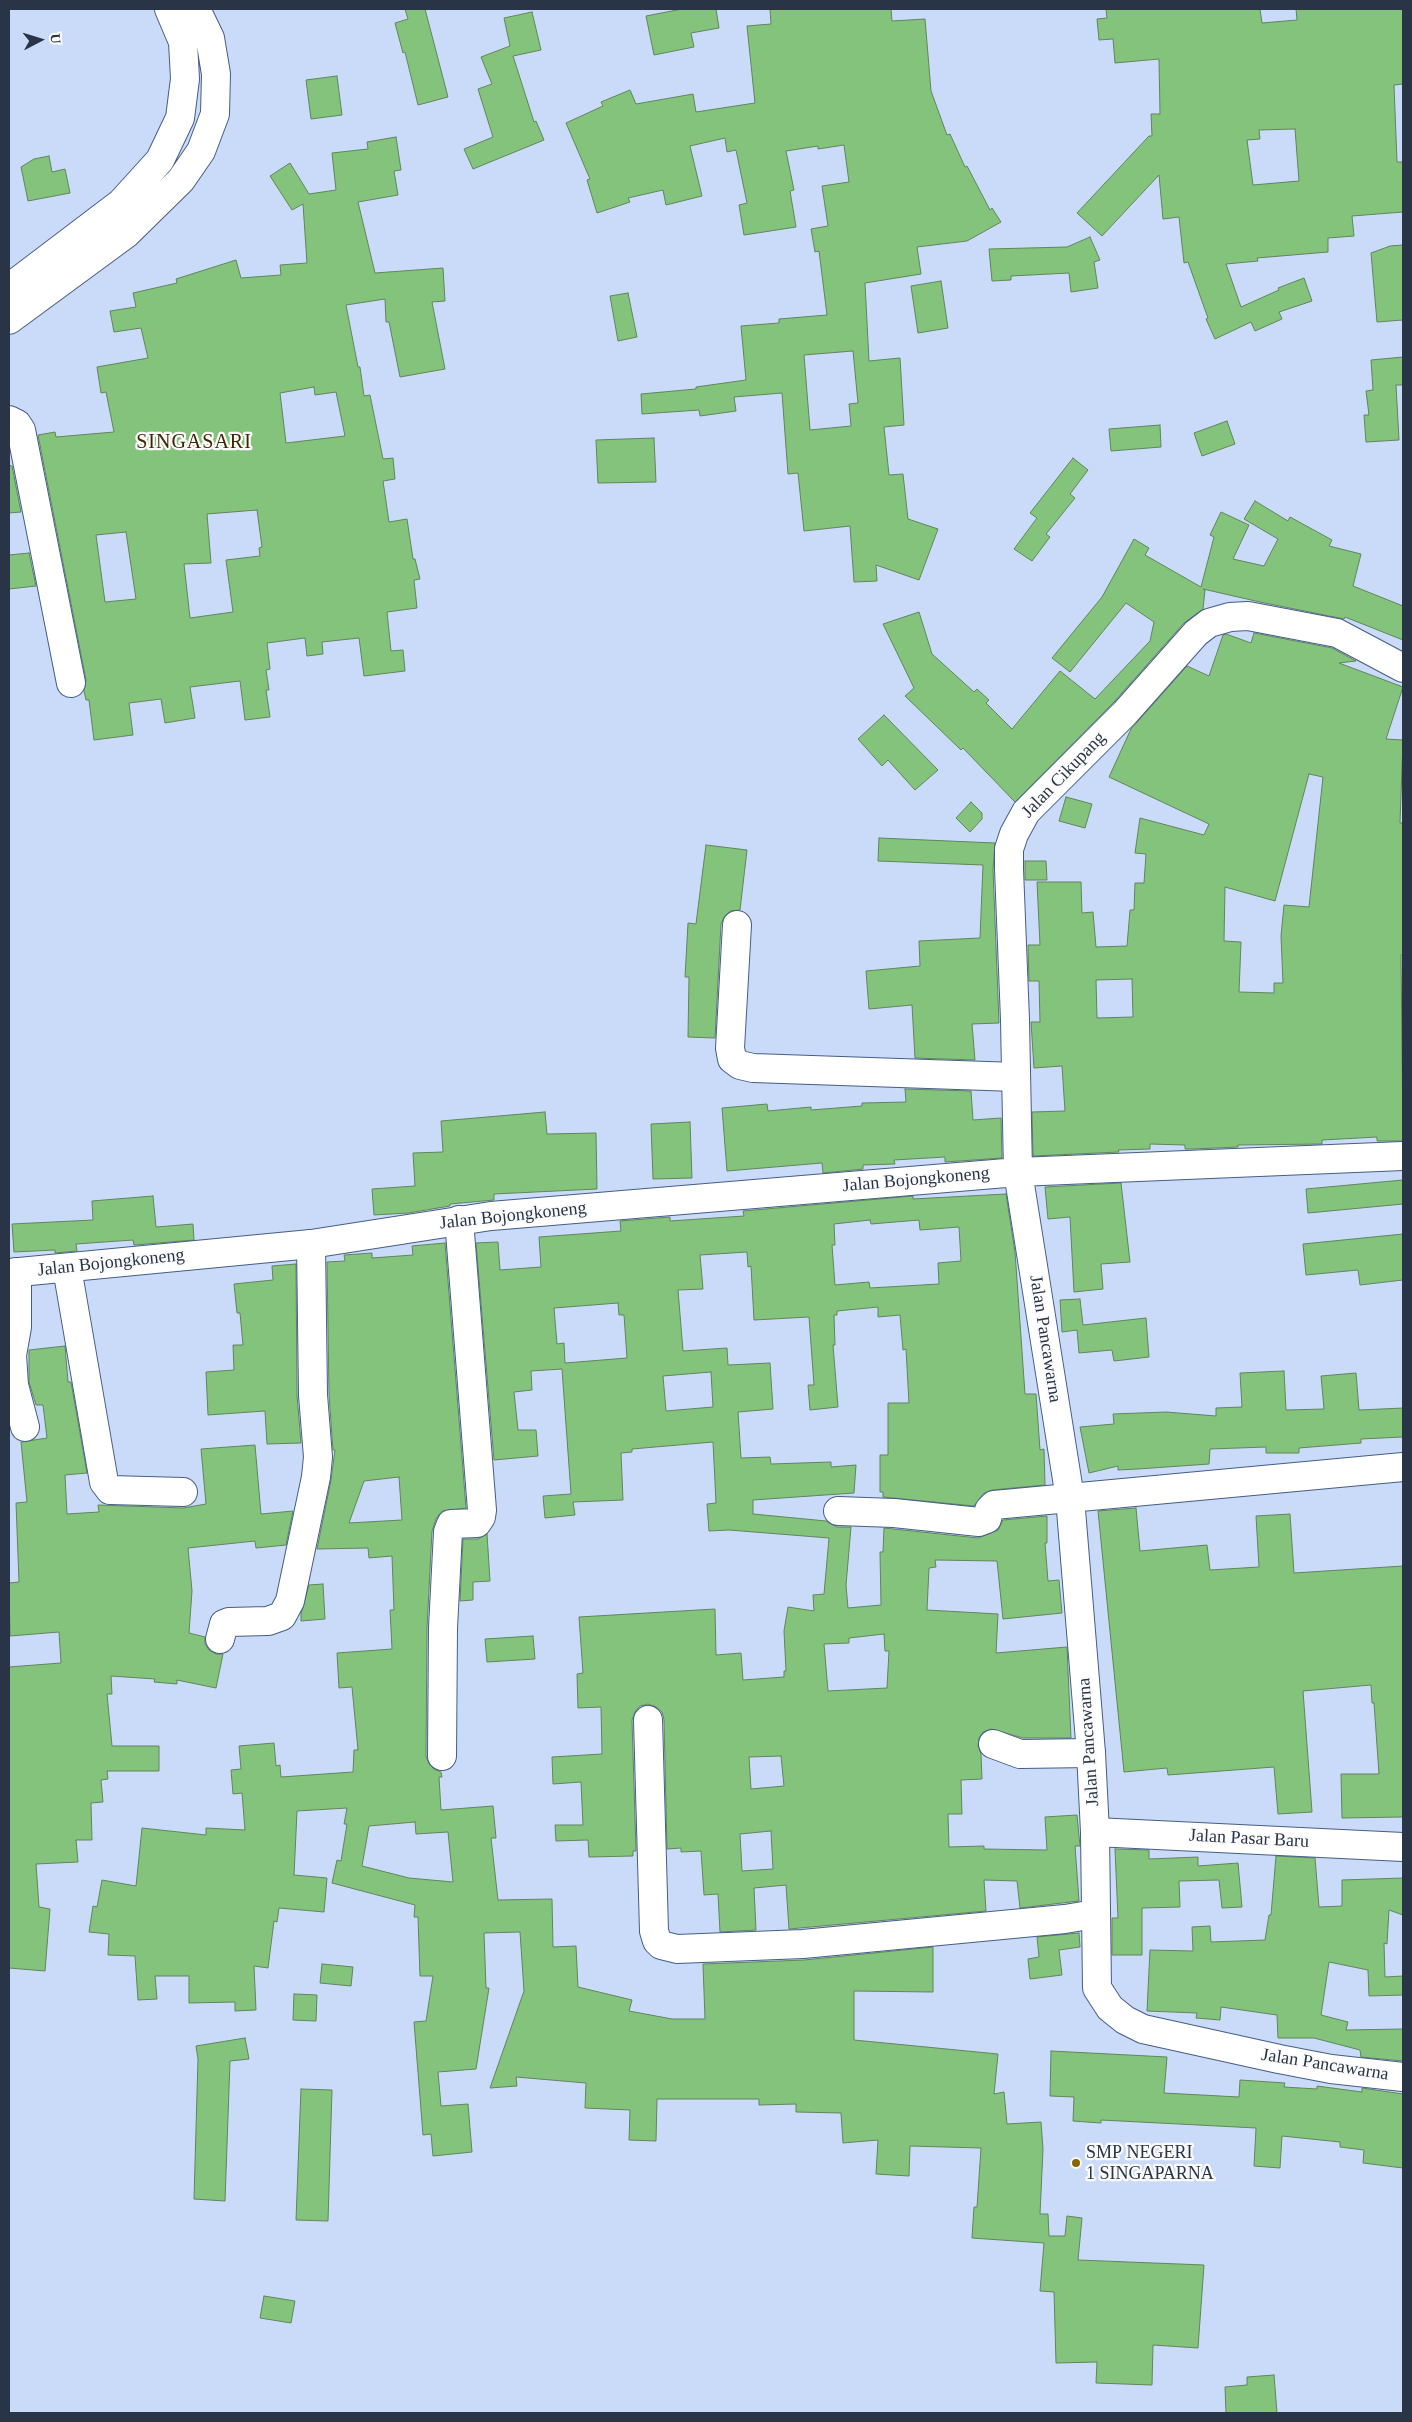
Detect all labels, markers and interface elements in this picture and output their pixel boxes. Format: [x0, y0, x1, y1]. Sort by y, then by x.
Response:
north arrow [15, 15, 65, 65]
text: U [48, 33, 63, 44]
district label: SINGASARI [135, 431, 253, 455]
street label: Jalan Cikupang [1018, 727, 1110, 823]
street label: Jalan Bojongkoneng [842, 1163, 990, 1197]
street label: Jalan Bojongkoneng [439, 1198, 587, 1234]
street label: Jalan Bojongkoneng [37, 1245, 185, 1281]
street label: Jalan Pancawarna [1024, 1274, 1066, 1404]
street label: Jalan Pancawarna [1074, 1677, 1104, 1807]
street label: Jalan Pasar Baru [1189, 1825, 1309, 1853]
street label: Jalan Pancawarna [1260, 2044, 1390, 2086]
place label: SMP NEGERI 1 SINGAPARNA [1086, 2142, 1214, 2184]
marker: SMP NEGERI 1 SINGAPARNA [1070, 2157, 1082, 2169]

